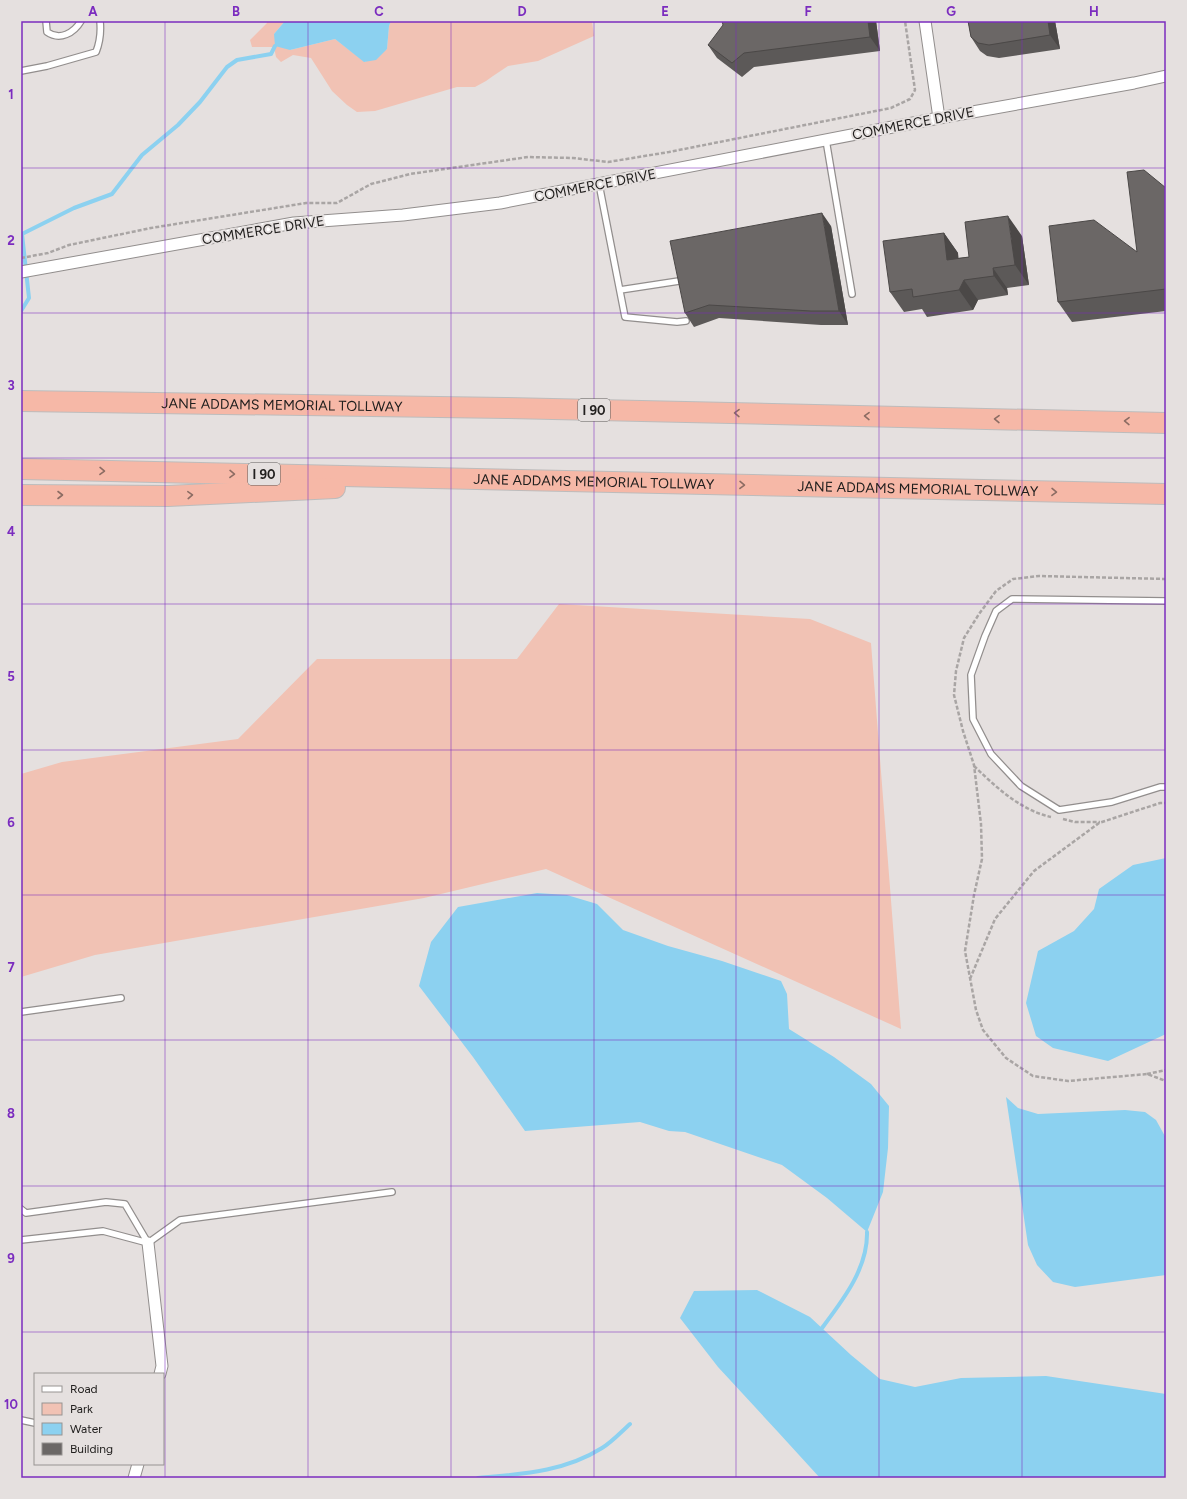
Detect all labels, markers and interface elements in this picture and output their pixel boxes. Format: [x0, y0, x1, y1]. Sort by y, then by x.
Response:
text: A [88, 4, 98, 19]
text: B [232, 4, 240, 19]
text: C [374, 4, 384, 19]
text: D [517, 4, 527, 19]
text: E [661, 4, 669, 19]
text: F [804, 4, 812, 19]
text: G [946, 4, 956, 19]
text: H [1089, 4, 1099, 19]
text: 1 [8, 87, 14, 102]
street label: COMMERCE DRIVE [851, 103, 975, 144]
street label: COMMERCE DRIVE [533, 165, 657, 206]
street label: COMMERCE DRIVE [201, 212, 326, 249]
text: 2 [7, 233, 15, 248]
text: 3 [7, 378, 15, 393]
street label: JANE ADDAMS MEMORIAL TOLLWAY [161, 395, 403, 416]
road number: I 90 [578, 399, 610, 421]
one-way arrow [734, 409, 740, 417]
one-way arrow [864, 412, 870, 420]
one-way arrow [994, 414, 1000, 423]
one-way arrow [1124, 417, 1130, 426]
road number: I 90 [248, 463, 280, 485]
one-way arrow [99, 466, 105, 475]
one-way arrow [229, 469, 235, 478]
street label: JANE ADDAMS MEMORIAL TOLLWAY [473, 471, 715, 493]
street label: JANE ADDAMS MEMORIAL TOLLWAY [797, 478, 1039, 500]
one-way arrow [739, 481, 745, 489]
one-way arrow [1051, 488, 1057, 496]
one-way arrow [57, 491, 63, 500]
one-way arrow [187, 491, 193, 499]
text: 4 [7, 524, 15, 539]
text: 5 [7, 669, 15, 684]
text: 6 [7, 815, 15, 830]
text: 7 [7, 960, 15, 975]
text: 8 [7, 1106, 15, 1121]
text: 9 [7, 1251, 15, 1266]
legend [34, 1373, 164, 1465]
text: Road [70, 1382, 98, 1396]
text: 10 [4, 1397, 18, 1412]
text: Park [70, 1402, 93, 1416]
text: Water [70, 1422, 102, 1436]
text: Building [70, 1442, 113, 1456]

